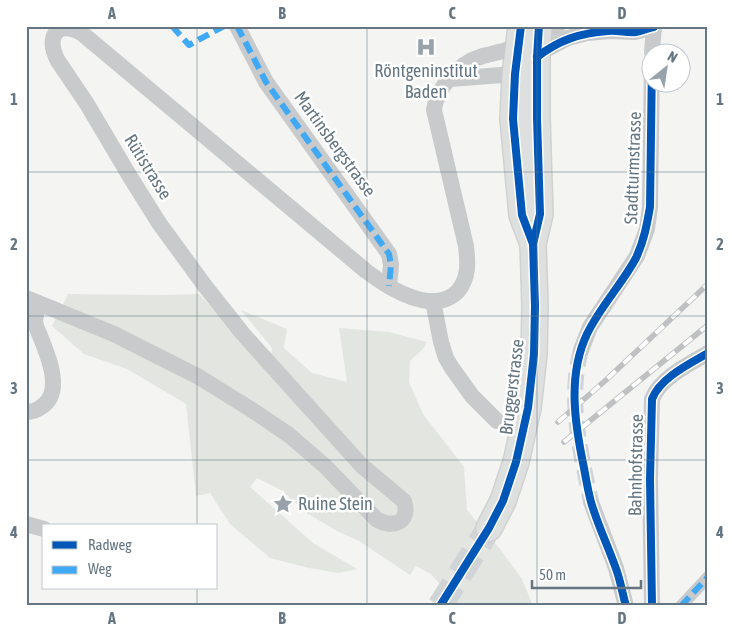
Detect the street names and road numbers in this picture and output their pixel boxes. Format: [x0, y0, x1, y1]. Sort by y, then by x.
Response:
street label: Martinsbergstrasse [290, 87, 381, 200]
street label: Stadtturmstrasse [620, 111, 645, 225]
street label: Rütistrasse [120, 130, 177, 203]
street label: Bruggerstrasse [495, 338, 528, 436]
street label: Bahnhofstrasse [624, 414, 647, 516]

